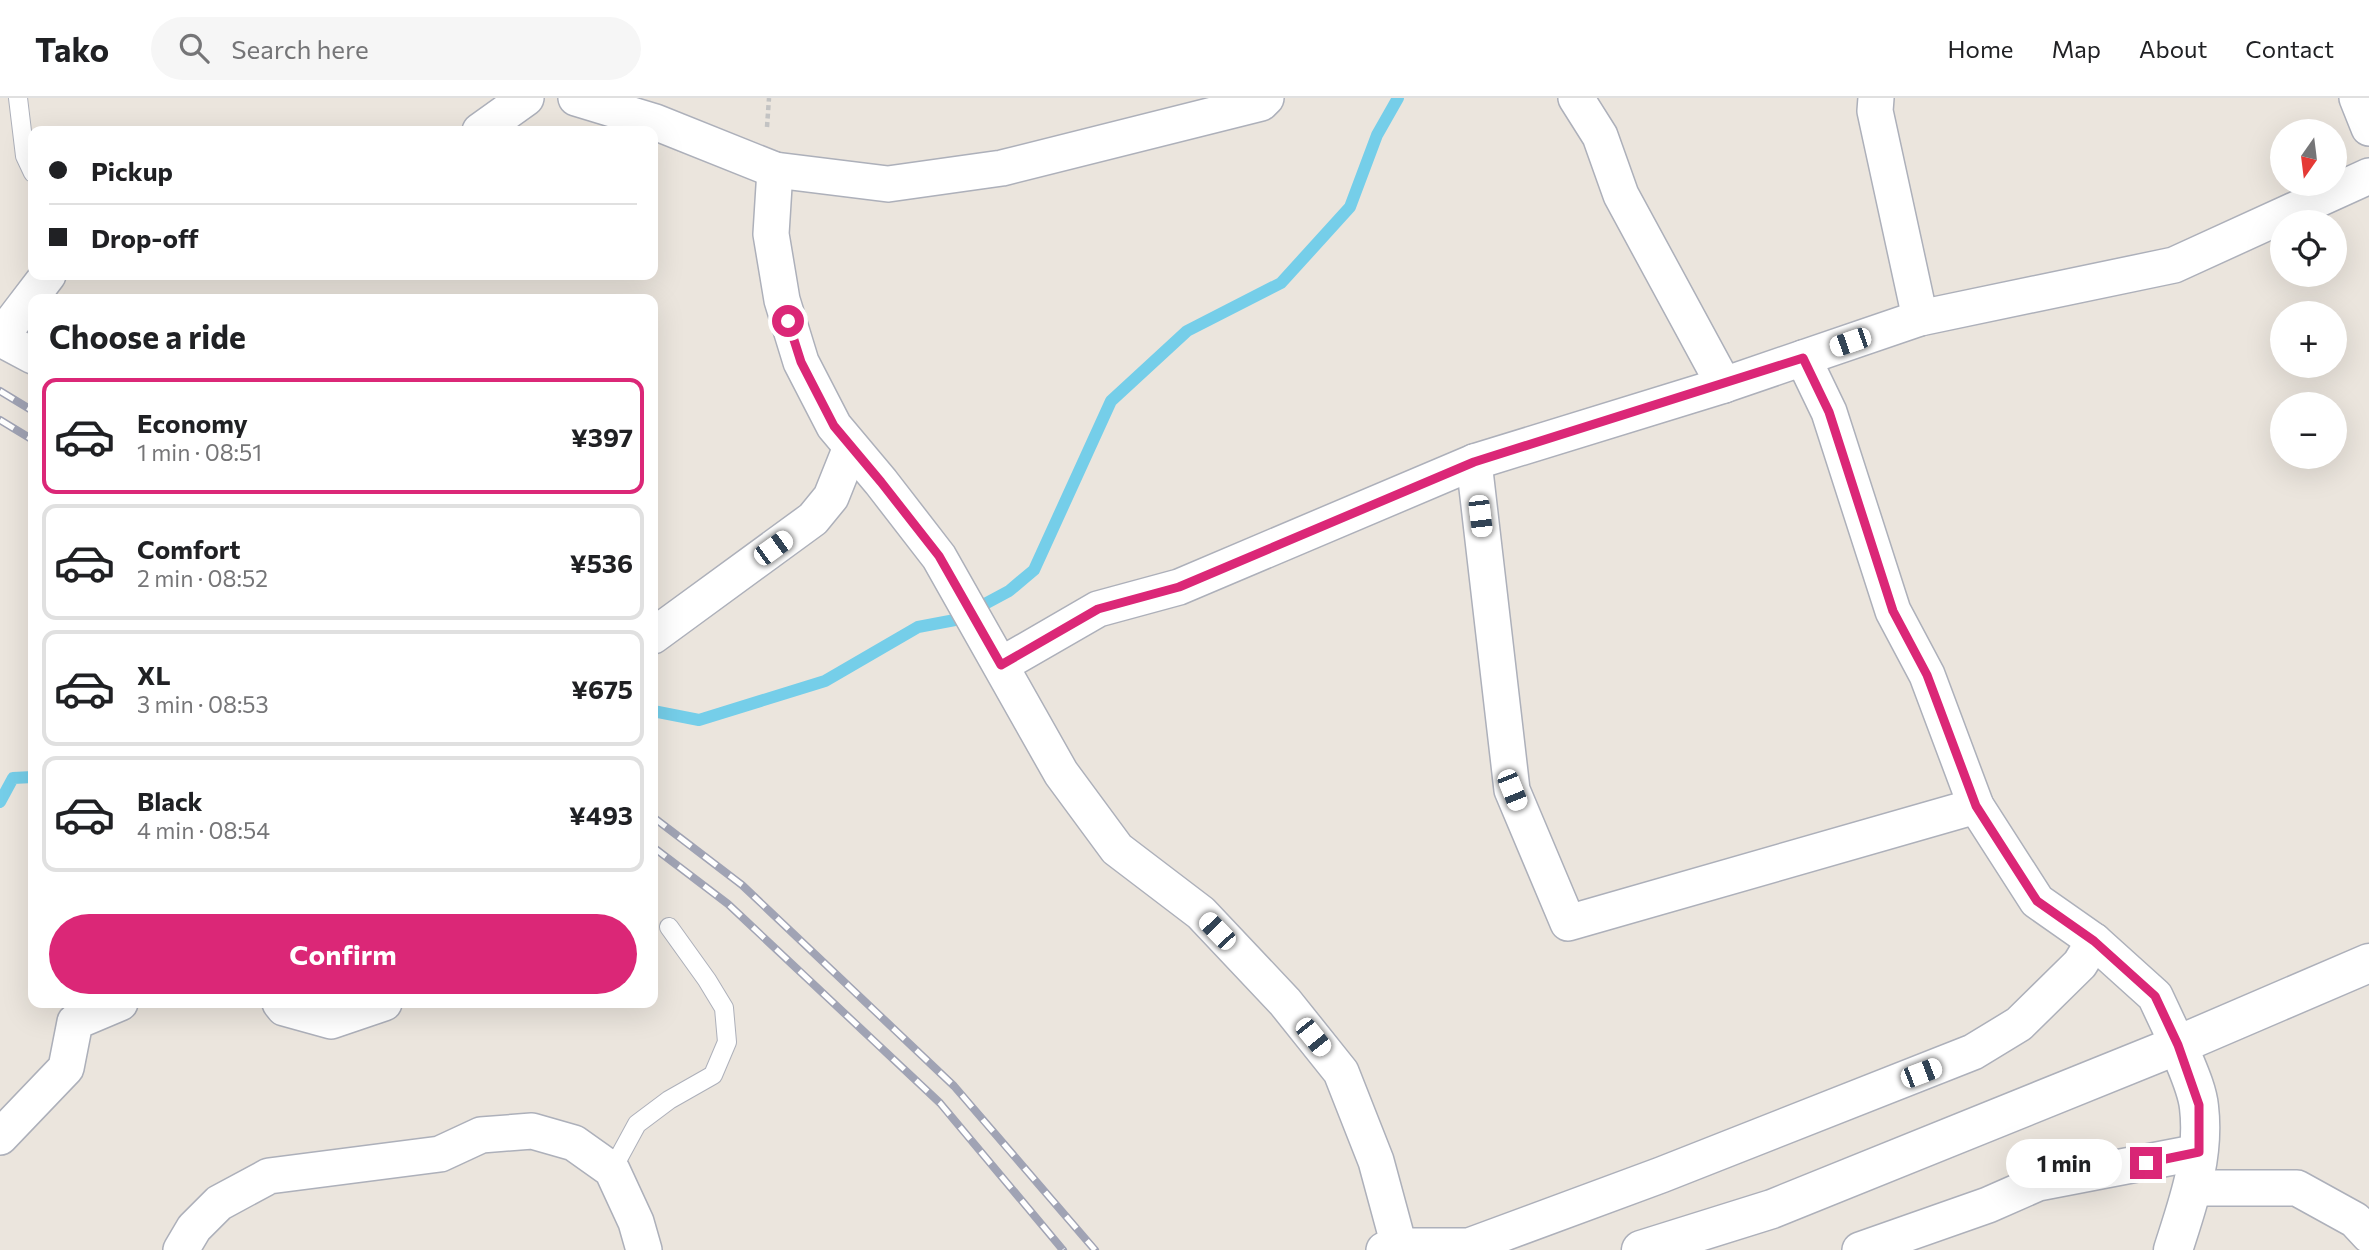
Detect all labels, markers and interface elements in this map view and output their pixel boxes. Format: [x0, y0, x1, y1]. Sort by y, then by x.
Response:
search box [151, 17, 641, 80]
text: Tako [35, 28, 109, 69]
icon: search [175, 29, 213, 67]
text: Search here [231, 33, 369, 64]
text: Home [1948, 34, 2014, 63]
text: Map [2052, 34, 2101, 63]
text: About [2139, 34, 2207, 63]
text: Contact [2245, 34, 2334, 63]
north arrow [2270, 119, 2347, 196]
map controls [2270, 119, 2347, 469]
text: Pickup [91, 155, 173, 186]
button: locate [2270, 210, 2347, 287]
text: Drop-off [91, 222, 198, 253]
button: + [2270, 301, 2347, 378]
route start [772, 305, 804, 337]
text: Choose a ride [49, 316, 246, 356]
car [1827, 325, 1874, 359]
button: − [2270, 392, 2347, 469]
icon: car [53, 405, 116, 468]
text: Economy [137, 407, 248, 438]
text: ¥397 [571, 421, 633, 452]
text: 1 min · 08:51 [137, 438, 262, 466]
car [1468, 494, 1493, 538]
car [750, 527, 797, 569]
icon: car [53, 531, 116, 594]
text: Comfort [137, 533, 240, 564]
text: ¥536 [570, 547, 633, 578]
text: 2 min · 08:52 [137, 564, 268, 592]
icon: car [53, 657, 116, 720]
text: XL [137, 659, 171, 690]
text: ¥675 [571, 673, 633, 704]
text: 3 min · 08:53 [137, 690, 269, 718]
car [1495, 767, 1530, 813]
icon: car [53, 783, 116, 846]
text: Black [137, 785, 203, 816]
text: ¥493 [569, 799, 633, 830]
text: 4 min · 08:54 [137, 816, 270, 844]
car [1195, 909, 1240, 953]
button: Confirm [49, 914, 637, 994]
car [1292, 1014, 1335, 1060]
car [1898, 1056, 1945, 1090]
callout: 1 min [2006, 1138, 2122, 1188]
route end [2130, 1147, 2162, 1179]
text: 1 min [2037, 1149, 2091, 1177]

